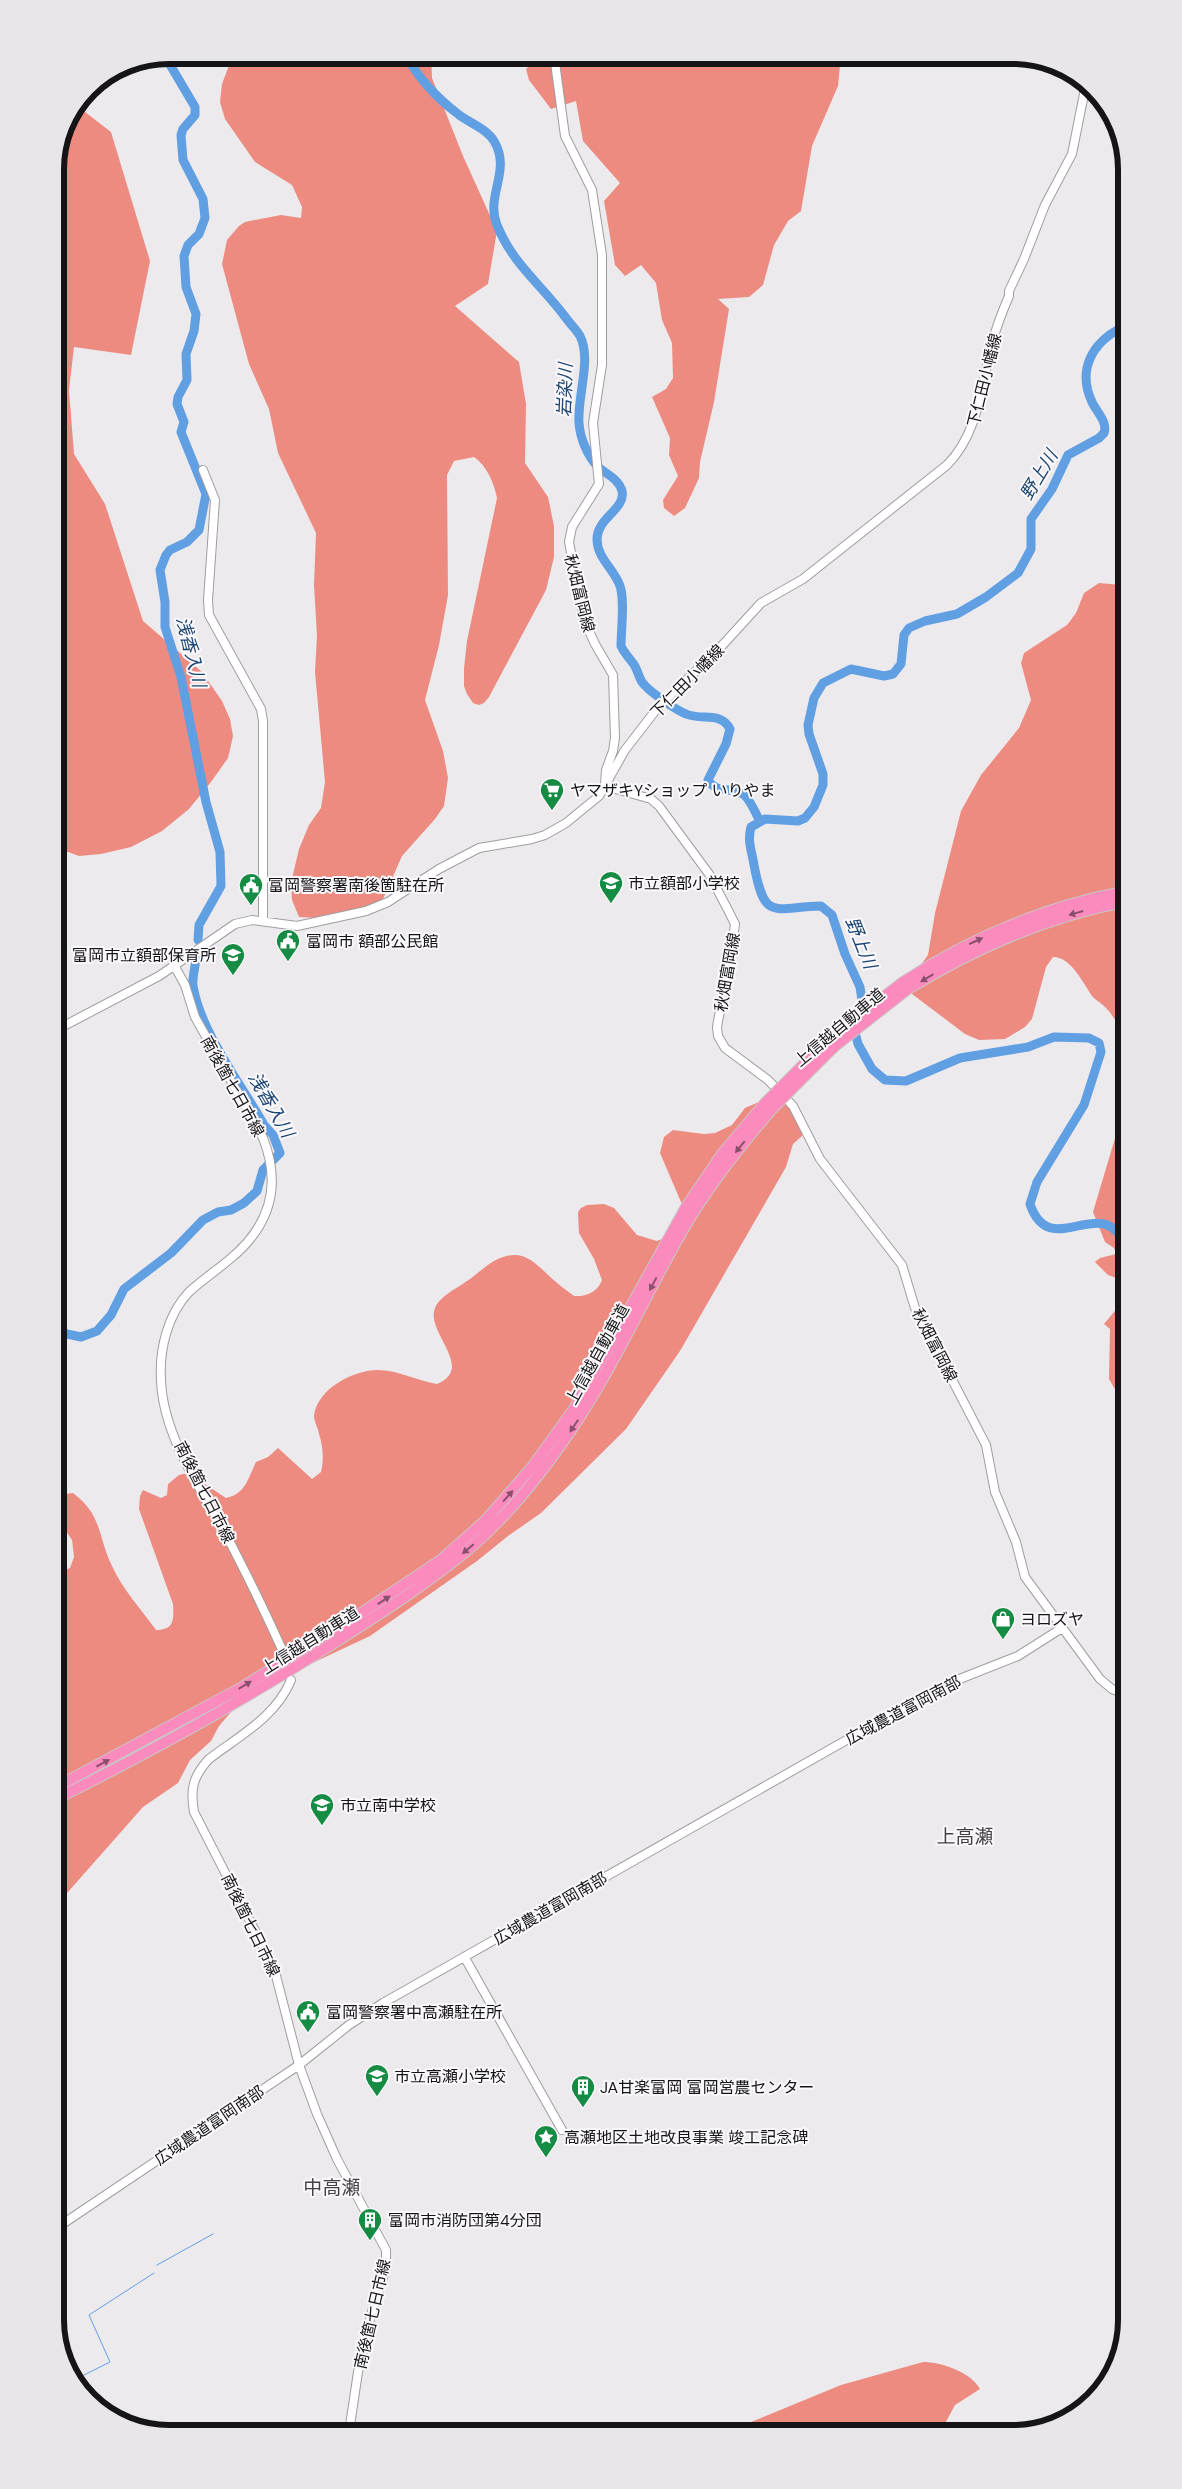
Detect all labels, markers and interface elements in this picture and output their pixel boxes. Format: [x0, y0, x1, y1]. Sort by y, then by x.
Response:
street label: 下仁田小幡線 [963, 331, 1006, 429]
water label: 岩染川 [552, 361, 578, 417]
water label: 野上川 [1015, 444, 1064, 504]
street label: 秋畑富岡線 [560, 552, 599, 634]
water label: 浅香入川 [171, 614, 212, 692]
street label: 下仁田小幡線 [646, 640, 729, 723]
supermarket icon: ヤマザキYショップ いりやま [539, 777, 565, 811]
place label: ヤマザキYショップ いりやま [570, 780, 776, 801]
school or university icon: 市立額部小学校 [598, 870, 624, 904]
public building icon: 富岡警察署南後箇駐在所 [238, 872, 264, 906]
place label: 市立額部小学校 [628, 873, 740, 894]
place label: 富岡警察署南後箇駐在所 [268, 875, 444, 896]
one-way arrow [1068, 909, 1083, 917]
water label: 野上川 [840, 913, 883, 974]
public building icon: 富岡市 額部公民館 [275, 928, 301, 962]
place label: 富岡市 額部公民館 [306, 931, 438, 952]
street label: 秋畑富岡線 [710, 931, 745, 1013]
one-way arrow [969, 936, 983, 944]
school or university icon: 富岡市立額部保育所 [220, 942, 246, 976]
place label: 富岡市立額部保育所 [72, 945, 216, 966]
one-way arrow [921, 973, 934, 982]
street label: 上信越自動車道 [790, 983, 889, 1071]
street label: 南後箇七日市線 [196, 1032, 269, 1140]
water label: 浅香入川 [243, 1068, 300, 1144]
one-way arrow [734, 1140, 745, 1153]
one-way arrow [649, 1277, 657, 1291]
street label: 上信越自動車道 [561, 1300, 634, 1408]
street label: 秋畑富岡線 [907, 1305, 962, 1386]
one-way arrow [569, 1419, 579, 1432]
street label: 南後箇七日市線 [170, 1438, 239, 1547]
one-way arrow [502, 1491, 514, 1503]
one-way arrow [462, 1543, 475, 1554]
one-way arrow [377, 1595, 390, 1604]
street label: 上信越自動車道 [257, 1602, 363, 1679]
shop icon: ヨロズヤ [990, 1606, 1016, 1640]
place label: ヨロズヤ [1020, 1609, 1084, 1630]
street label: 広域農道富岡南部 [842, 1671, 965, 1750]
one-way arrow [239, 1680, 252, 1689]
one-way arrow [96, 1759, 110, 1767]
school or university icon: 市立南中学校 [309, 1792, 335, 1826]
place label: 市立南中学校 [340, 1795, 436, 1816]
district label: 上高瀬 [936, 1824, 994, 1849]
street label: 広域農道富岡南部 [490, 1867, 611, 1950]
street label: 南後箇七日市線 [217, 1870, 285, 1980]
public building icon: 富岡警察署中高瀬駐在所 [295, 1999, 321, 2033]
place label: 富岡警察署中高瀬駐在所 [326, 2002, 502, 2023]
school or university icon: 市立高瀬小学校 [364, 2063, 390, 2097]
place label: 市立高瀬小学校 [394, 2066, 506, 2087]
building icon: JA甘楽富岡 富岡営農センター [570, 2074, 596, 2108]
place label: JA甘楽富岡 富岡営農センター [600, 2077, 814, 2098]
street label: 広域農道富岡南部 [150, 2081, 268, 2170]
place icon: 高瀬地区土地改良事業 竣工記念碑 [533, 2124, 559, 2158]
place label: 高瀬地区土地改良事業 竣工記念碑 [564, 2127, 808, 2148]
district label: 中高瀬 [303, 2175, 361, 2200]
building icon: 富岡市消防団第4分団 [357, 2207, 383, 2241]
place label: 富岡市消防団第4分団 [388, 2210, 542, 2231]
street label: 南後箇七日市線 [350, 2257, 395, 2371]

